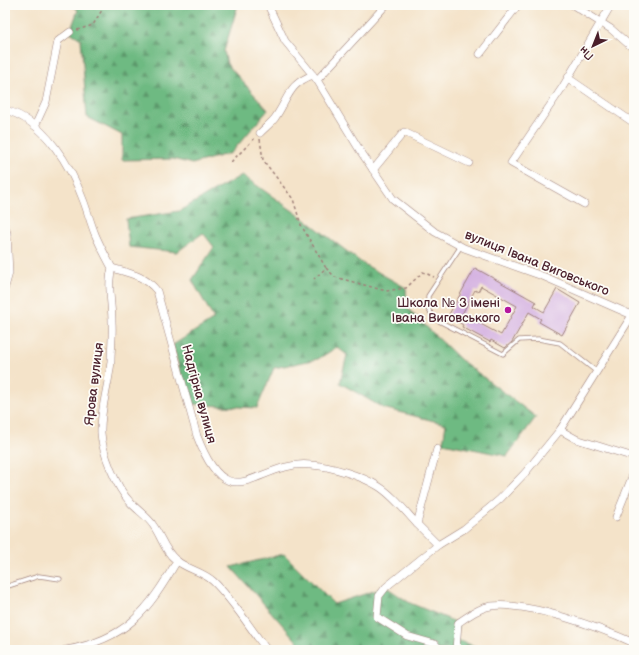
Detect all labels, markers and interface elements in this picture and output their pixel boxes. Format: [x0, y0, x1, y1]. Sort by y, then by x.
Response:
north arrow [573, 26, 613, 66]
text: Пн [577, 43, 596, 63]
street label: вулиця Івана Виговського [463, 227, 612, 299]
place label: Школа № 3 імені Івана Виговського [392, 295, 500, 326]
marker: Школа № 3 імені Івана Виговського [503, 305, 513, 315]
street label: Ярова вулиця [81, 342, 107, 426]
street label: Надгірна вулиця [178, 343, 220, 445]

